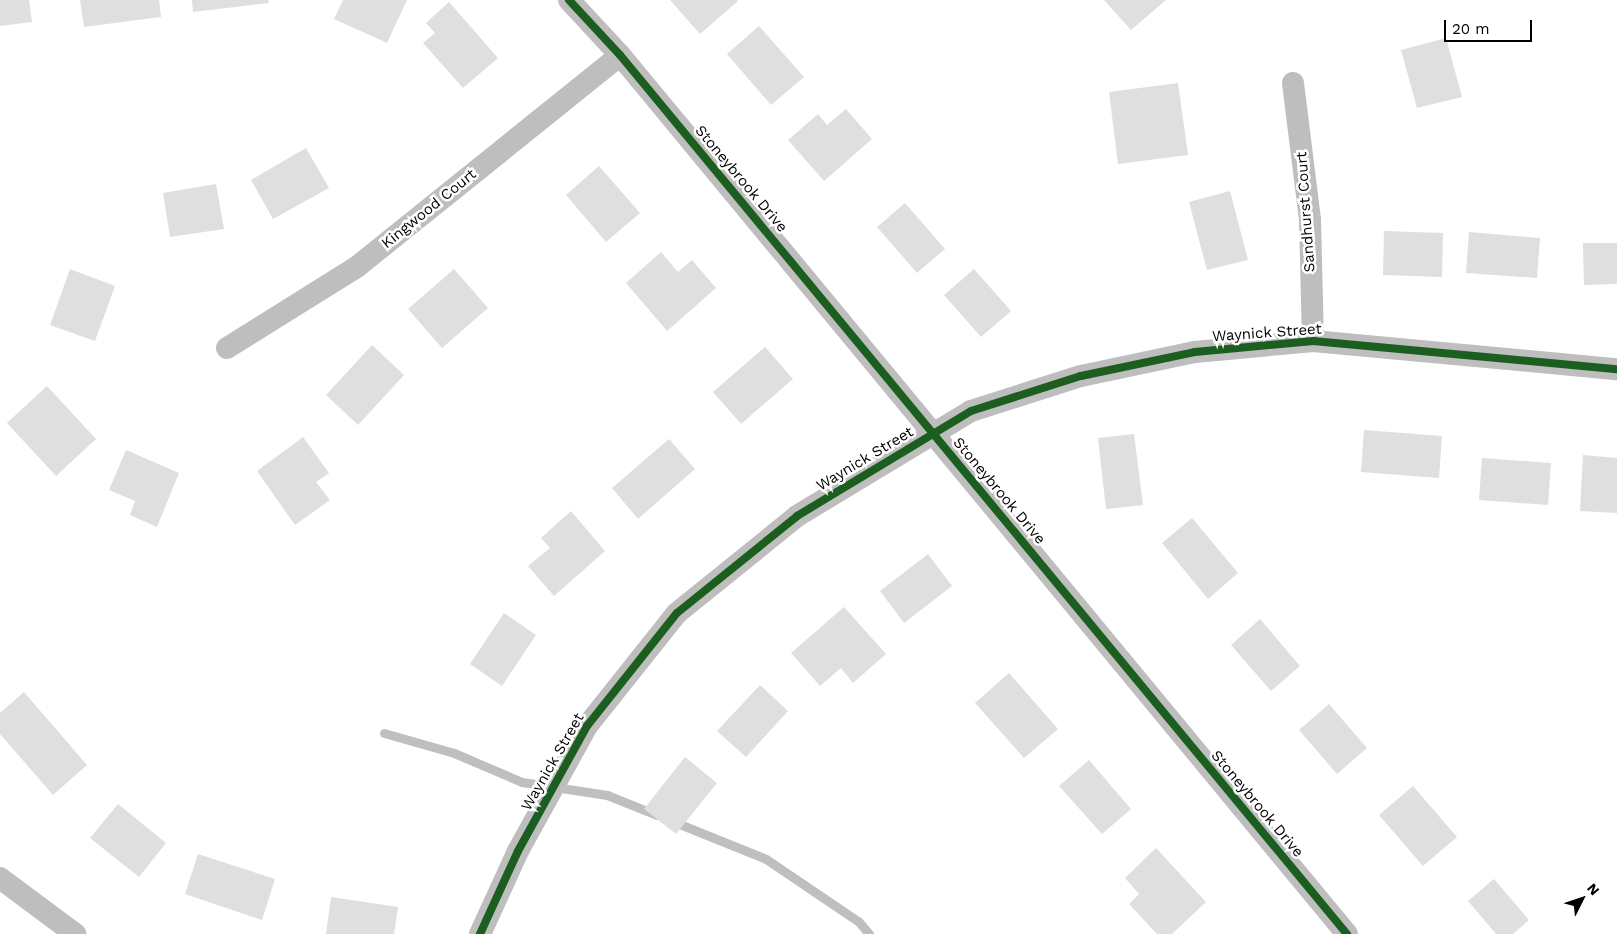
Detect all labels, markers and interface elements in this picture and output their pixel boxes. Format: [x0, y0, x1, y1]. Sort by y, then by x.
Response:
scale bar [1447, 10, 1534, 42]
text: 20 m [1452, 20, 1490, 38]
street label: Stoneybrook Drive [691, 122, 791, 236]
street label: Sandhurst Court [1293, 151, 1319, 273]
street label: Kingwood Court [378, 165, 480, 253]
street label: Waynick Street [1211, 320, 1323, 346]
street label: Waynick Street [813, 423, 917, 495]
street label: Stoneybrook Drive [949, 434, 1049, 548]
street label: Waynick Street [518, 710, 588, 814]
street label: Stoneybrook Drive [1207, 747, 1307, 861]
north arrow [1557, 874, 1607, 924]
text: N [1584, 880, 1603, 898]

